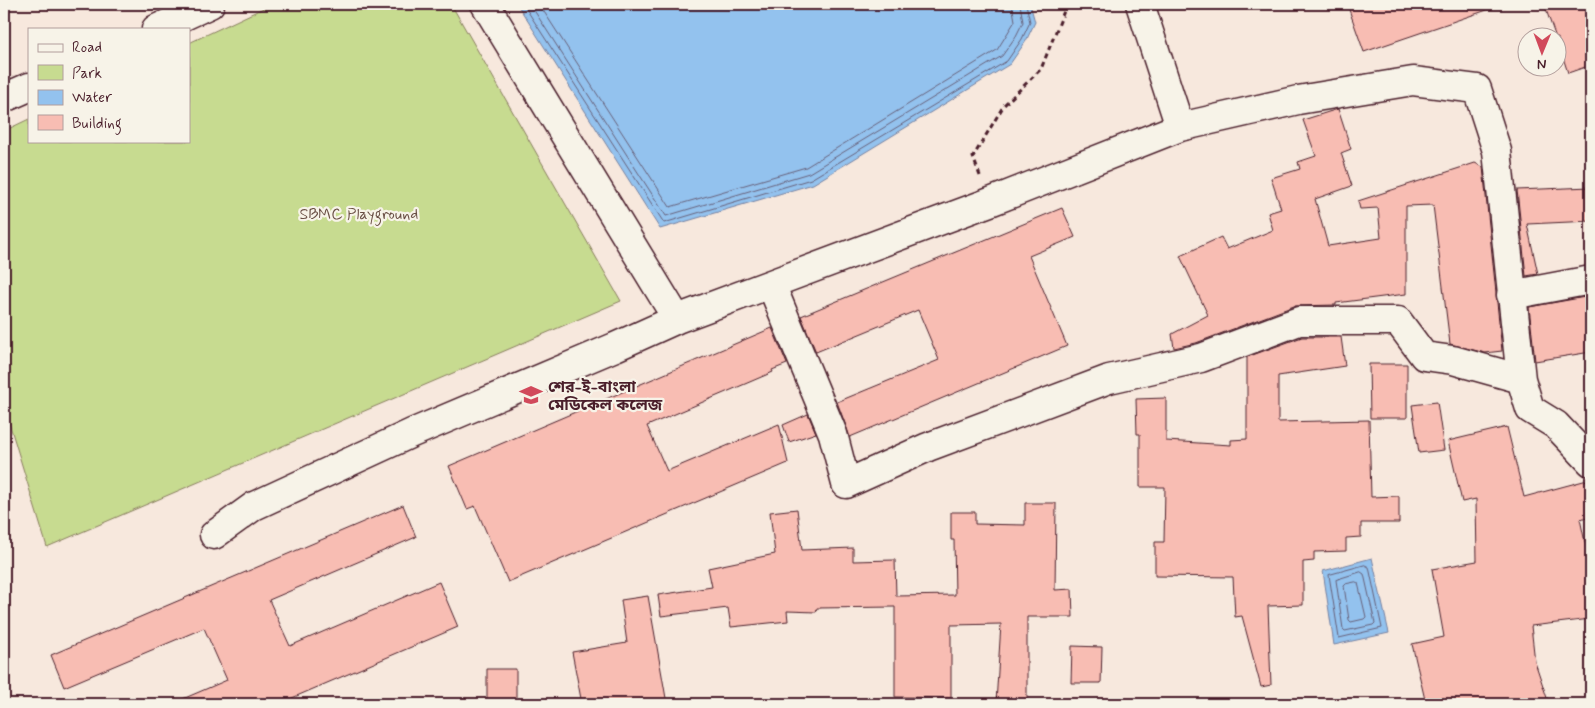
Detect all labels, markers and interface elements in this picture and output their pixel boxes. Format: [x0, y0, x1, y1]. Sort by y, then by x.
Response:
legend [28, 28, 190, 142]
north arrow [1518, 28, 1568, 78]
text: Road [72, 38, 102, 58]
text: N [1537, 55, 1547, 73]
text: Park [72, 64, 102, 84]
text: Water [72, 88, 112, 108]
text: Building [72, 114, 122, 135]
park label: SBMC Playground [300, 204, 418, 226]
place label: শের-ই-বাংলা মেডিকেল কলেজ [548, 377, 663, 416]
school or university icon: শের-ই-বাংলা মেডিকেল কলেজ [518, 382, 544, 408]

